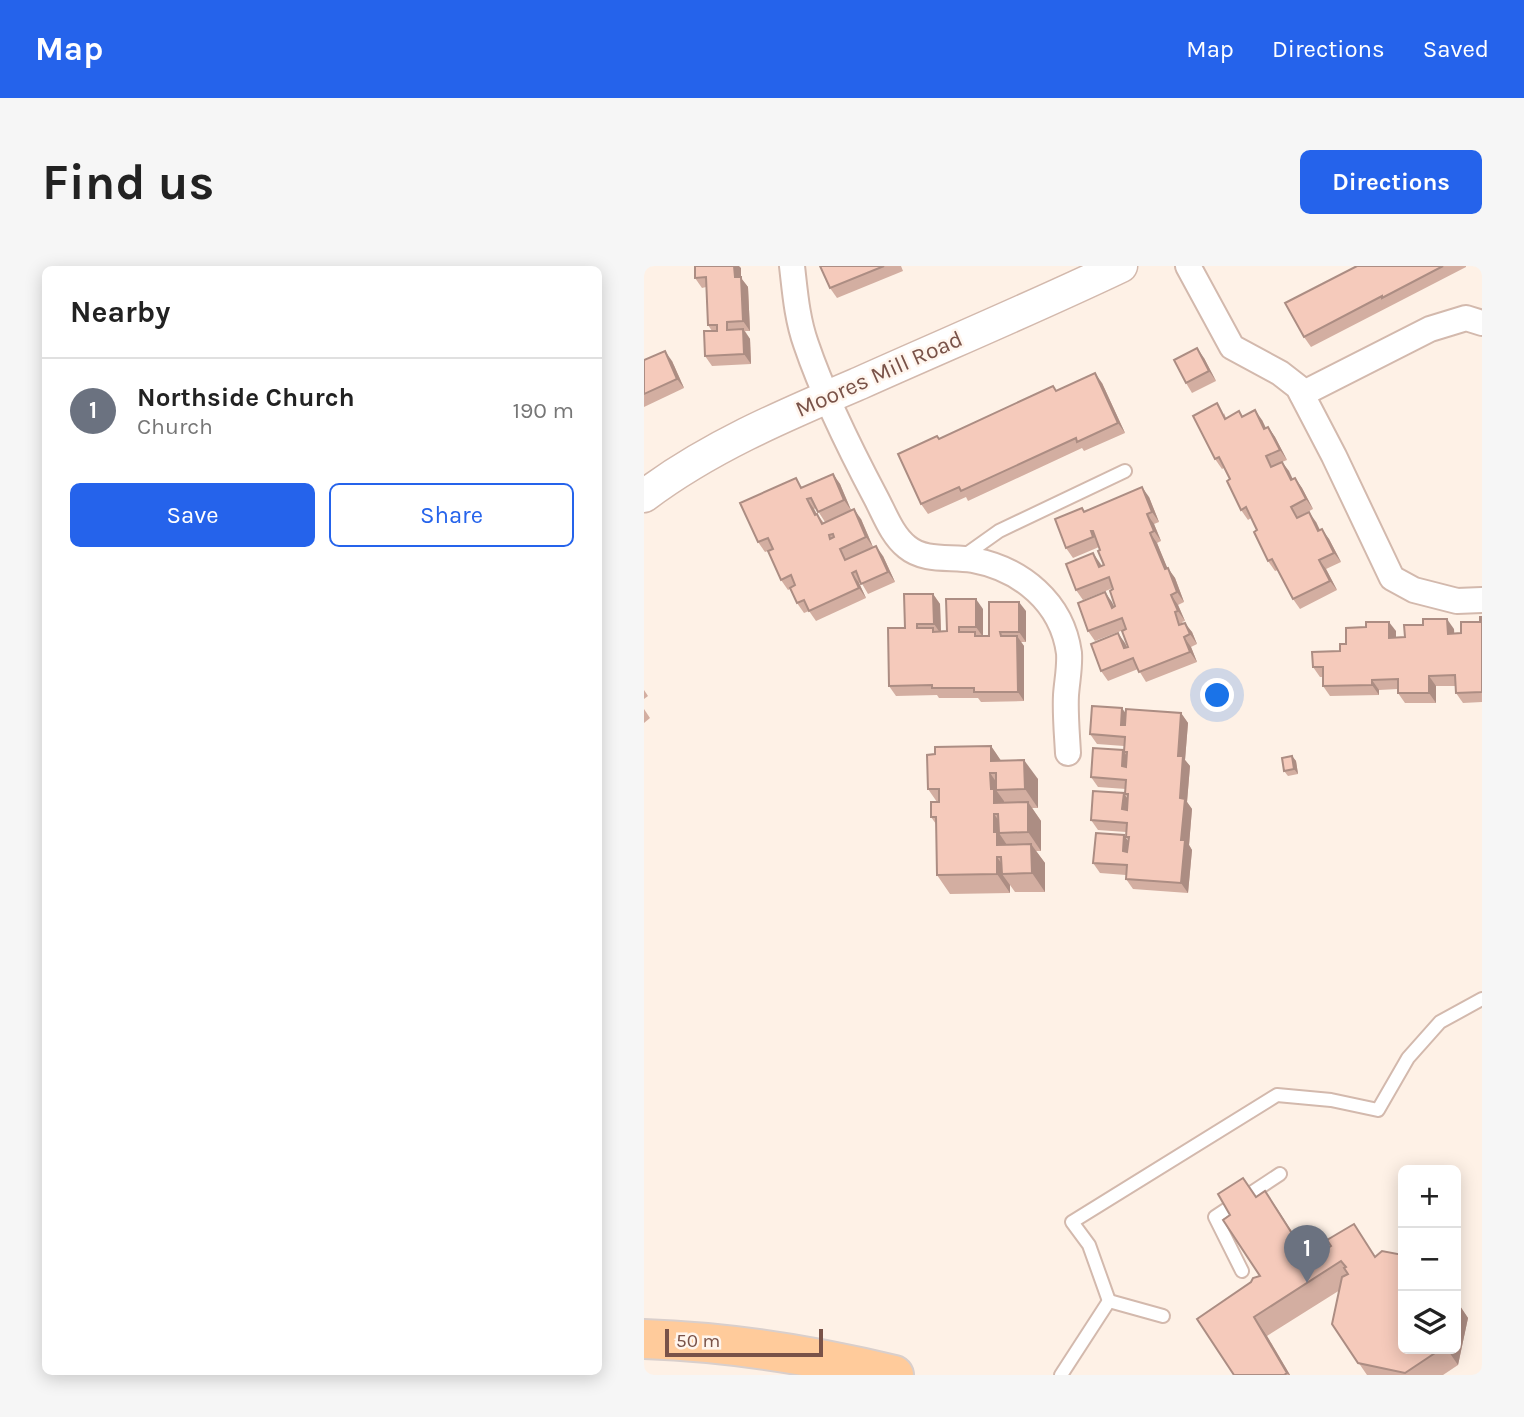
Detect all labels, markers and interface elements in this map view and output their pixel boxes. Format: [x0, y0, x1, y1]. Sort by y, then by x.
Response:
text: Map [35, 30, 103, 68]
text: Map [1186, 35, 1234, 63]
text: Directions [1272, 35, 1385, 63]
text: Saved [1423, 35, 1489, 63]
button: Directions [1300, 150, 1482, 214]
text: Find us [42, 154, 214, 211]
text: Nearby [70, 294, 170, 330]
street label: Moores Mill Road [791, 325, 967, 423]
text: Northside Church [137, 382, 355, 413]
text: 1 [89, 397, 97, 424]
text: 190 m [512, 397, 574, 424]
text: Church [137, 413, 213, 440]
button: Save [70, 483, 315, 547]
button: Share [329, 483, 574, 547]
your location [1200, 678, 1234, 712]
map controls [1398, 1165, 1461, 1354]
button: + [1398, 1165, 1461, 1228]
pin: 1 [1284, 1225, 1330, 1283]
button: − [1398, 1228, 1461, 1291]
button: layers [1398, 1291, 1461, 1354]
scale bar [665, 1326, 822, 1358]
text: 50 m [676, 1330, 720, 1352]

